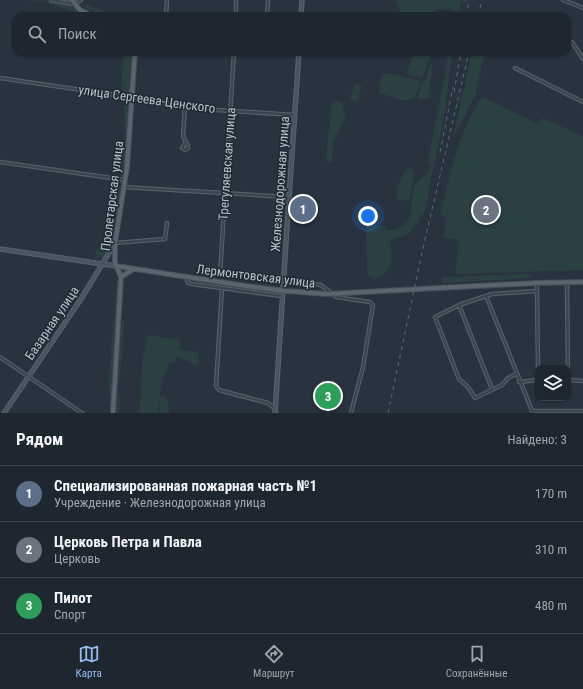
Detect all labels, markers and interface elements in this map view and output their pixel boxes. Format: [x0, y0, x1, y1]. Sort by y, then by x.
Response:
search box [12, 12, 571, 56]
icon: search [26, 23, 48, 45]
text: Поиск [58, 25, 97, 43]
street label: улица Сергеева-Ценского [78, 82, 216, 116]
street label: Трегуляевская улица [216, 107, 238, 221]
street label: Железнодорожная улица [268, 116, 292, 252]
street label: Пролетарская улица [98, 140, 126, 252]
pin: 1 [290, 194, 316, 224]
pin: 2 [473, 195, 499, 225]
your location [358, 206, 378, 226]
street label: Лермонтовская улица [196, 261, 316, 291]
street label: Базарная улица [22, 283, 82, 363]
map controls [535, 365, 571, 401]
button: layers [535, 365, 571, 401]
pin: 3 [315, 381, 341, 411]
text: Рядом [16, 429, 63, 449]
text: Найдено: 3 [507, 432, 567, 447]
text: Специализированная пожарная часть №1 [54, 477, 317, 495]
text: 1 [26, 486, 32, 501]
text: 170 m [535, 486, 567, 501]
text: Учреждение · Железнодорожная улица [54, 495, 266, 510]
text: Церковь Петра и Павла [54, 533, 202, 551]
text: 2 [26, 542, 32, 557]
text: 310 m [535, 542, 567, 557]
text: Церковь [54, 551, 100, 566]
text: Пилот [54, 589, 92, 607]
text: 3 [26, 598, 32, 613]
text: 480 m [535, 598, 567, 613]
text: Спорт [54, 607, 86, 622]
tab: Карта [76, 643, 102, 680]
tab: Маршрут [253, 643, 294, 680]
tab: Сохранённые [446, 643, 507, 680]

